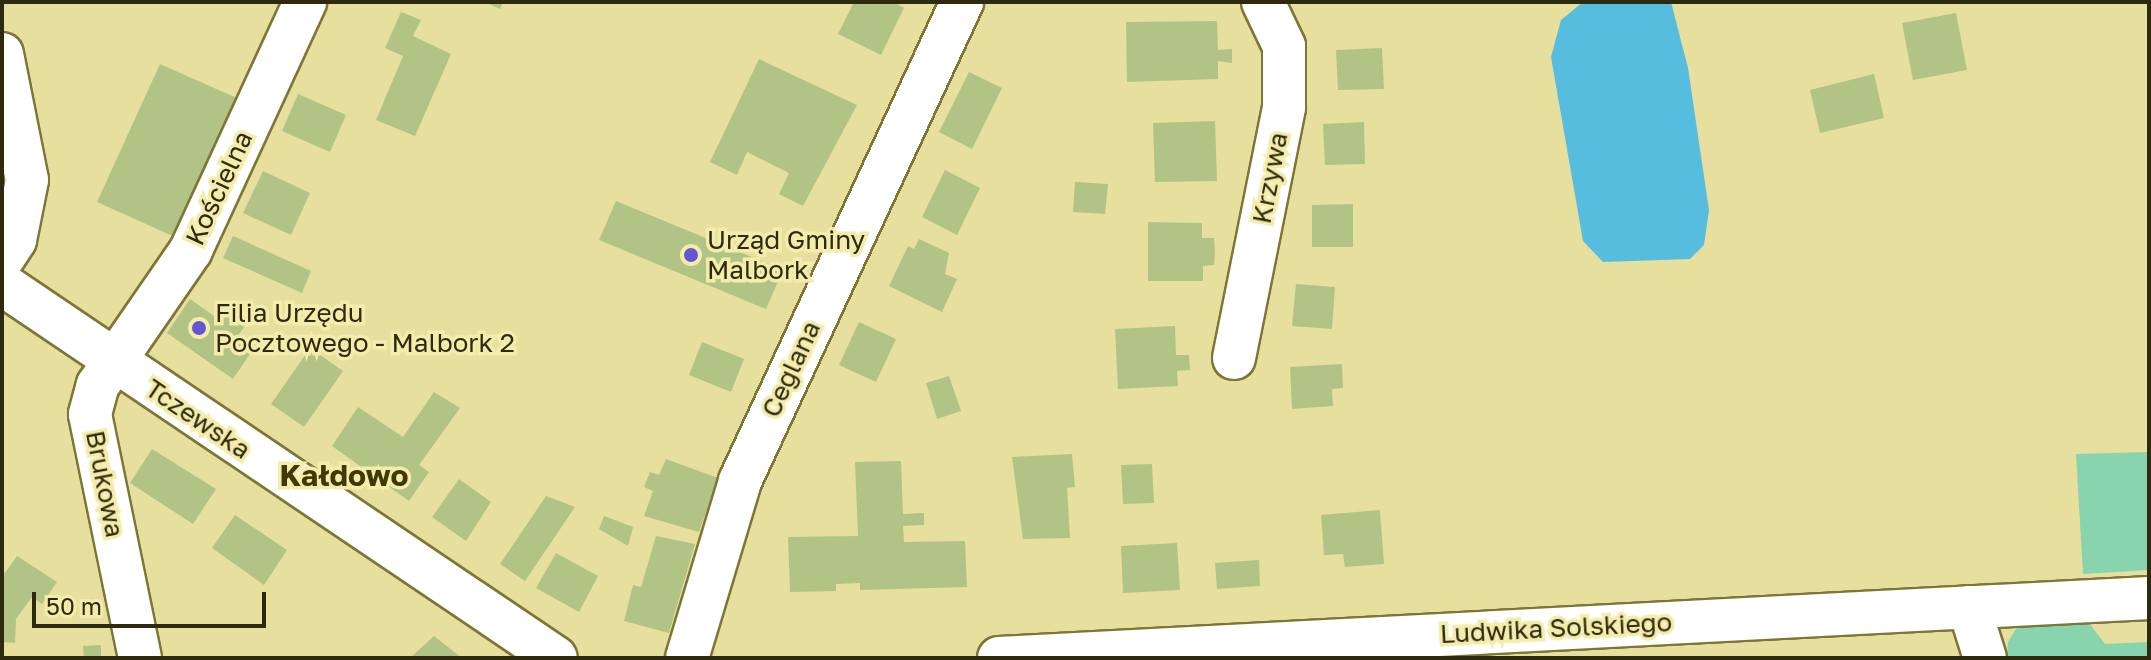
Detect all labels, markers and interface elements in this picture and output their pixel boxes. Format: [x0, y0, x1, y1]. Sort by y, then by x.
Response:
street label: Kościelna [179, 126, 259, 250]
street label: Krzywa [1246, 130, 1294, 226]
place label: Urząd Gminy Malbork [707, 224, 865, 286]
marker: Urząd Gminy Malbork [682, 246, 700, 264]
place label: Filia Urzędu Pocztowego - Malbork 2 [215, 297, 515, 358]
street label: Ceglana [755, 316, 827, 422]
marker: Filia Urzędu Pocztowego - Malbork 2 [190, 319, 208, 337]
street label: Tczewska [140, 373, 256, 465]
street label: Brukowa [79, 428, 131, 540]
district label: Kałdowo [279, 457, 409, 493]
scale bar [36, 576, 270, 626]
text: 50 m [46, 591, 102, 620]
street label: Ludwika Solskiego [1439, 606, 1673, 650]

